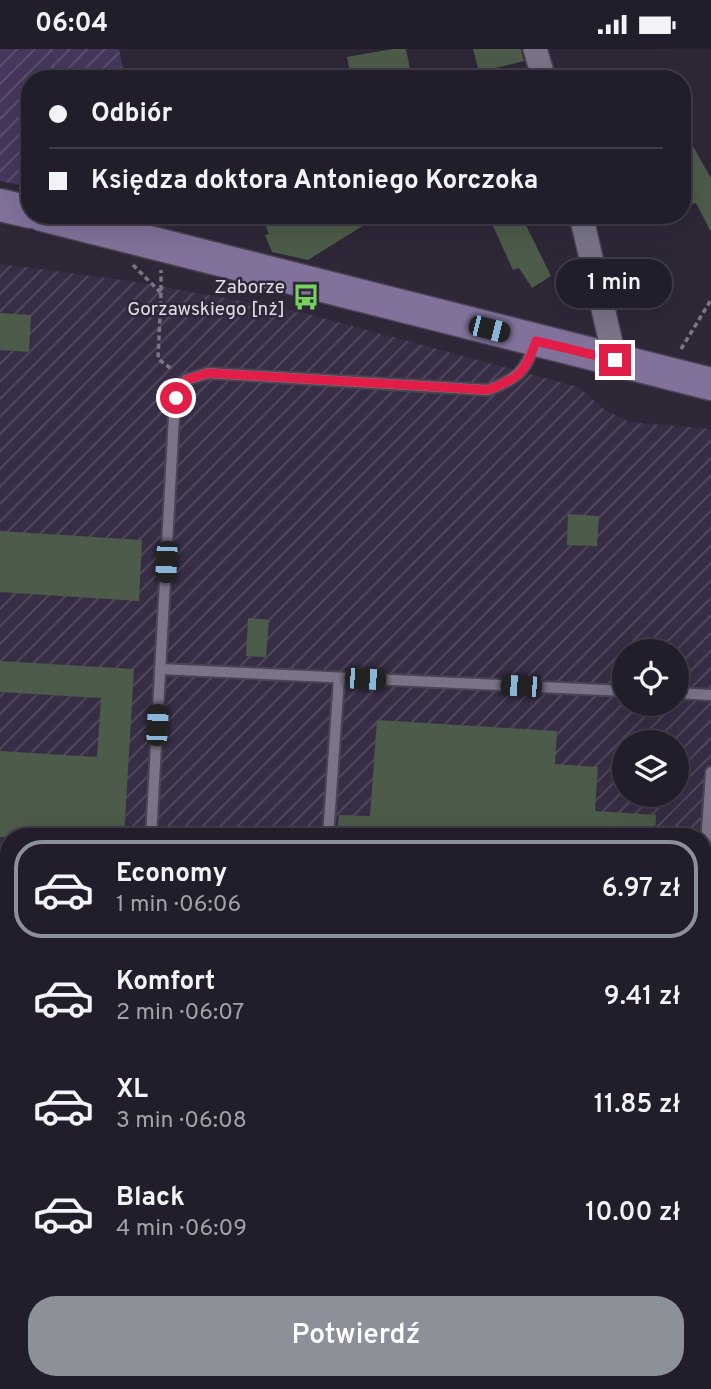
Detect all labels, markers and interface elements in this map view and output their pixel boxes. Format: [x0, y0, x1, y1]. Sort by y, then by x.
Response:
text: 06:04 [35, 8, 108, 41]
text: Odbiór [91, 98, 172, 131]
text: Księdza doktora Antoniego Korczoka [91, 165, 538, 198]
callout: 1 min [557, 259, 673, 307]
text: 1 min [587, 269, 641, 298]
place label: Zaborze Gorzawskiego [nż] [127, 276, 285, 322]
bus stop icon: Zaborze Gorzawskiego [nż] [291, 282, 321, 312]
car [467, 314, 512, 344]
route end [599, 344, 631, 376]
route start [160, 382, 192, 414]
car [155, 540, 178, 584]
map controls [612, 639, 689, 807]
button: locate [612, 639, 689, 716]
car [344, 667, 387, 691]
car [500, 674, 543, 698]
car [146, 703, 169, 747]
button: layers [612, 730, 689, 807]
icon: car [32, 858, 95, 921]
text: Economy [116, 858, 227, 891]
text: 6.97 zł [602, 873, 680, 906]
text: 1 min · 06:06 [116, 891, 241, 920]
icon: car [32, 966, 95, 1029]
text: Komfort [116, 966, 215, 999]
text: 9.41 zł [604, 981, 680, 1014]
text: 2 min · 06:07 [116, 999, 244, 1028]
icon: car [32, 1074, 95, 1137]
text: XL [116, 1074, 148, 1107]
text: 11.85 zł [594, 1089, 680, 1122]
text: 3 min · 06:08 [116, 1107, 247, 1136]
icon: car [32, 1182, 95, 1245]
text: Black [116, 1182, 185, 1215]
text: 10.00 zł [585, 1197, 680, 1230]
text: 4 min · 06:09 [116, 1215, 247, 1244]
button: Potwierdź [28, 1296, 684, 1376]

